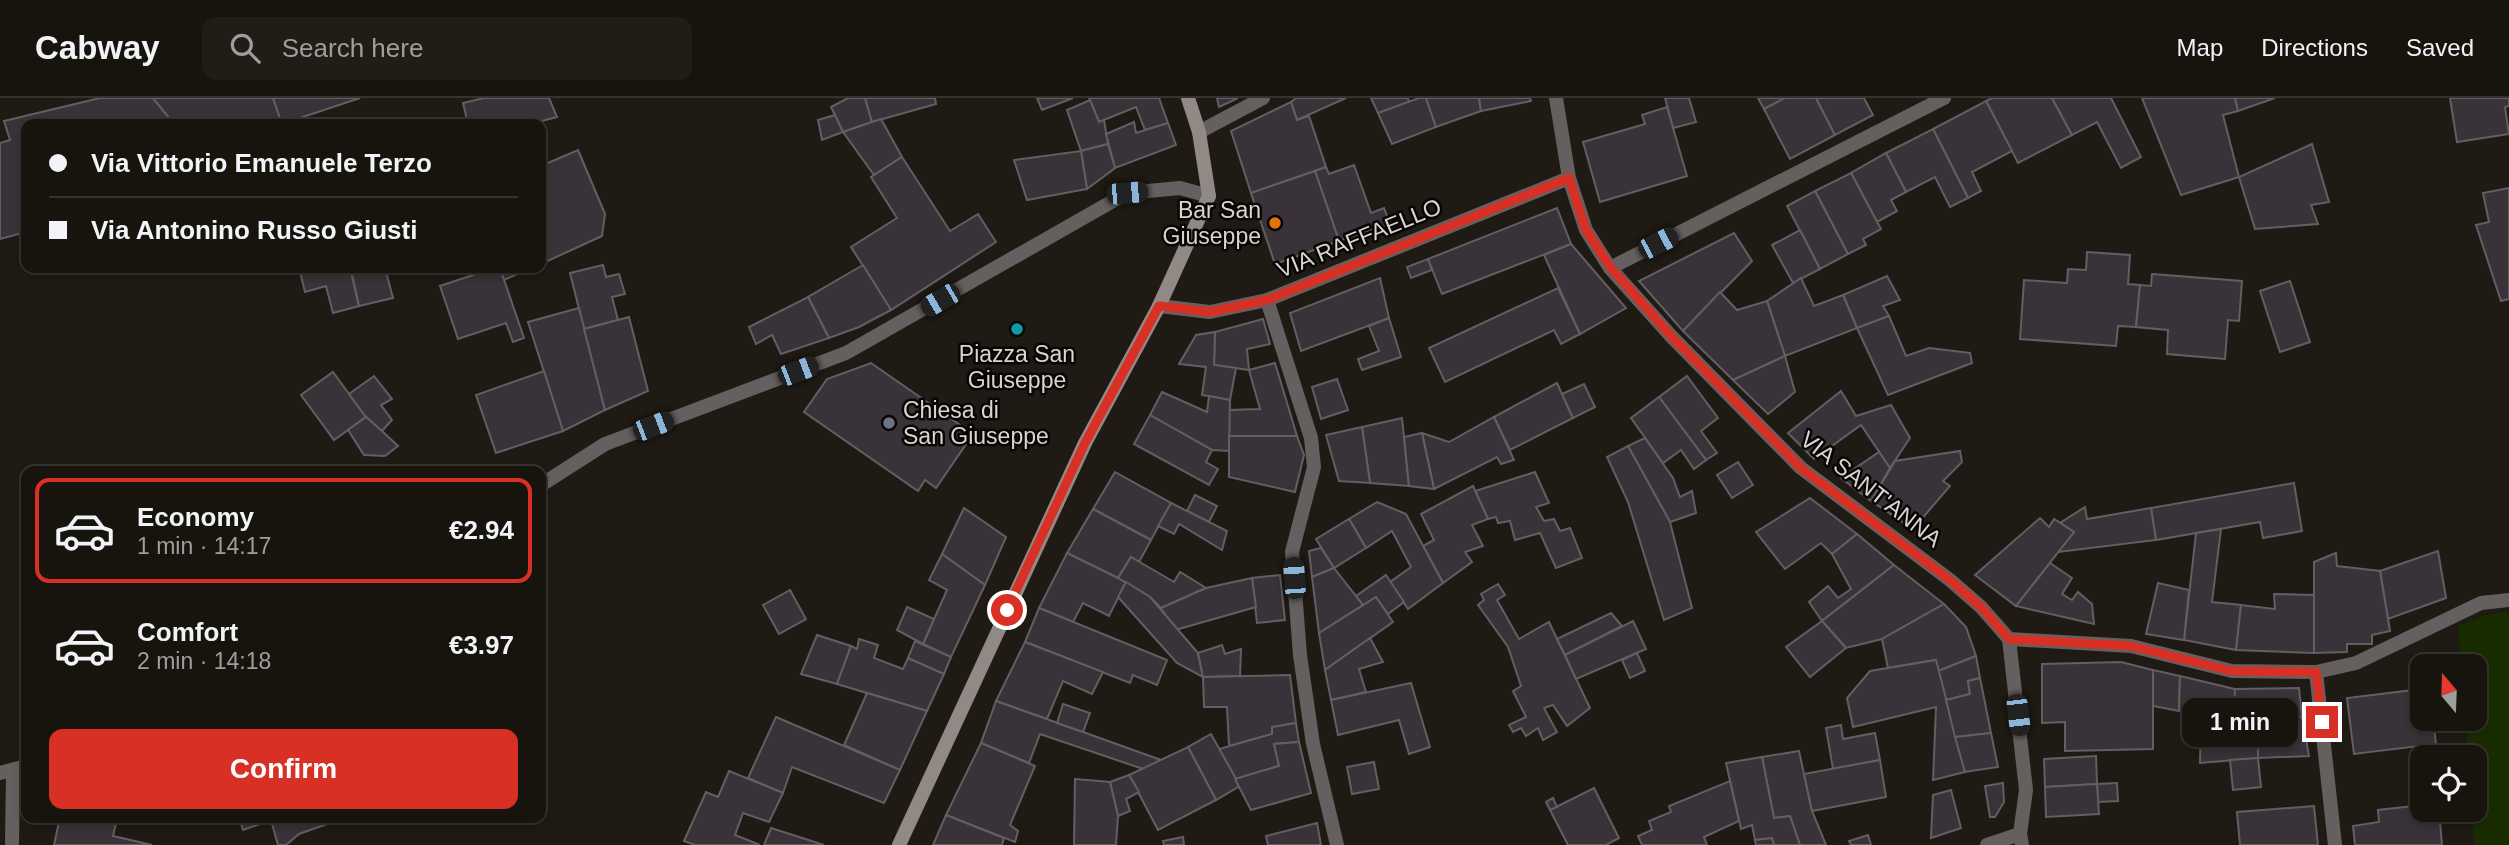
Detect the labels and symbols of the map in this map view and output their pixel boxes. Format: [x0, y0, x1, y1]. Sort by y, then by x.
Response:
car [1106, 181, 1149, 205]
street label: VIA RAFFAELLO [1273, 193, 1445, 283]
place label: Bar San Giuseppe [1163, 197, 1261, 249]
marker: Bar San Giuseppe [1267, 215, 1283, 231]
car [1635, 224, 1682, 262]
car [917, 280, 964, 320]
marker: Piazza San Giuseppe [1009, 321, 1025, 337]
place label: Piazza San Giuseppe [959, 341, 1075, 393]
car [775, 354, 822, 388]
place label: Chiesa di San Giuseppe [903, 397, 1049, 449]
car [630, 409, 677, 443]
marker: Chiesa di San Giuseppe [881, 415, 897, 431]
street label: VIA SANT'ANNA [1795, 426, 1947, 553]
car [1283, 556, 1306, 600]
route start [991, 594, 1023, 626]
north arrow [2410, 654, 2487, 732]
car [2006, 693, 2031, 737]
callout: 1 min [2182, 698, 2298, 746]
route end [2306, 706, 2338, 738]

